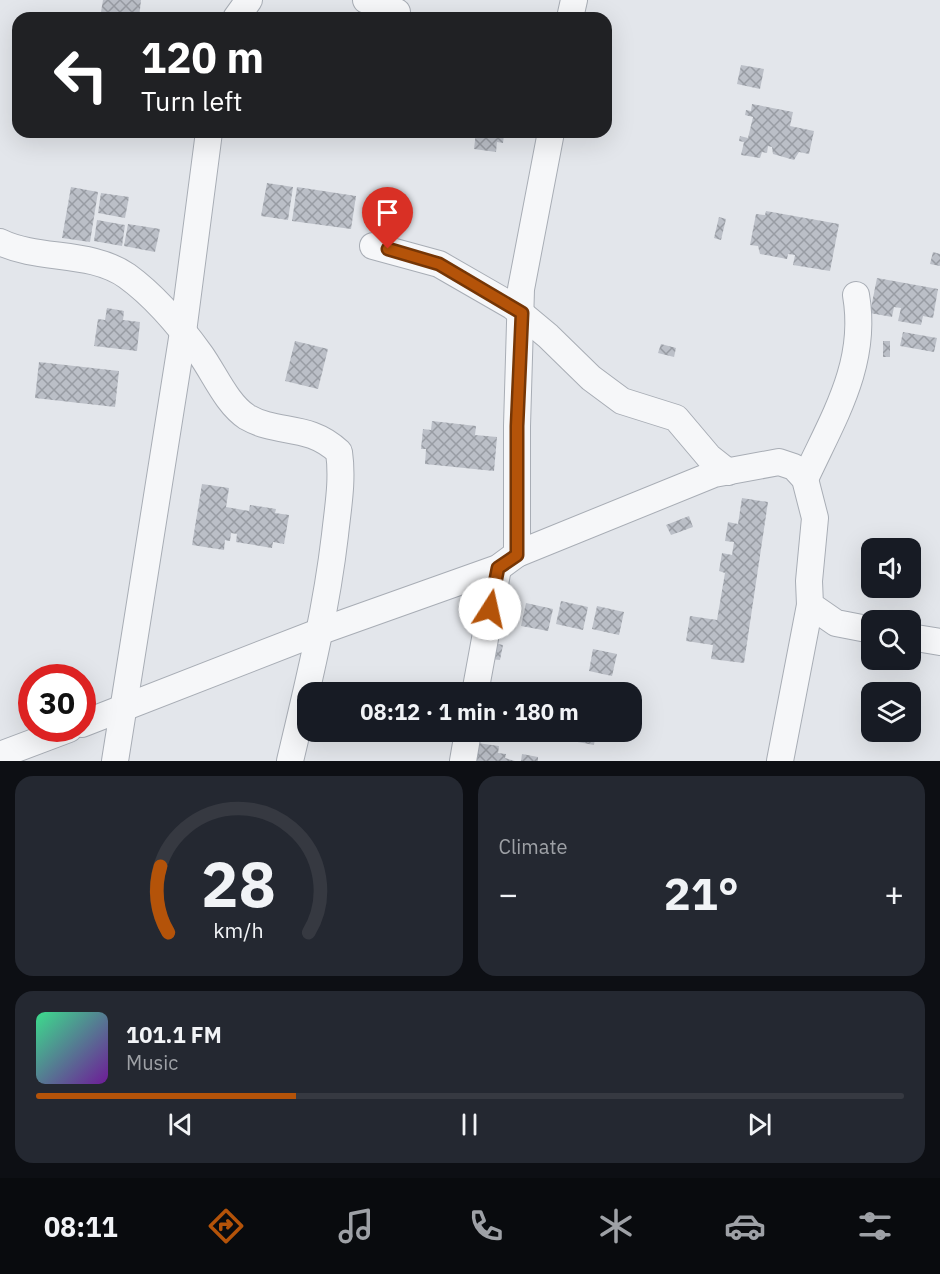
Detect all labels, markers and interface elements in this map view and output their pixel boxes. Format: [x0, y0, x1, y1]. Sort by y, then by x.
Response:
text: 120 m [141, 30, 264, 85]
icon: left [42, 36, 120, 114]
text: Turn left [141, 83, 242, 118]
pin [362, 187, 413, 249]
icon: arrive [371, 196, 404, 229]
map controls [861, 538, 921, 742]
button: sound [861, 538, 921, 598]
position arrow [458, 577, 522, 641]
button: search [861, 610, 921, 670]
speed limit sign: 30 [18, 664, 96, 742]
button: layers [861, 682, 921, 742]
text: 08:12 · 1 min · 180 m [360, 697, 579, 726]
text: Climate [499, 833, 567, 860]
text: 28 [201, 843, 276, 924]
text: 21° [664, 864, 739, 922]
text: − [499, 872, 518, 915]
text: + [884, 872, 904, 915]
text: km/h [214, 916, 264, 944]
text: 101.1 FM [126, 1020, 222, 1049]
text: Music [126, 1049, 178, 1076]
icon: previous [164, 1108, 197, 1141]
icon: pause [453, 1108, 486, 1141]
icon: next [743, 1108, 776, 1141]
icon: directions [205, 1205, 247, 1247]
icon: music [335, 1205, 377, 1247]
icon: phone [465, 1205, 507, 1247]
icon: climate [595, 1205, 637, 1247]
icon: car [724, 1205, 766, 1247]
icon: filters [854, 1205, 896, 1247]
text: 08:11 [44, 1209, 118, 1244]

